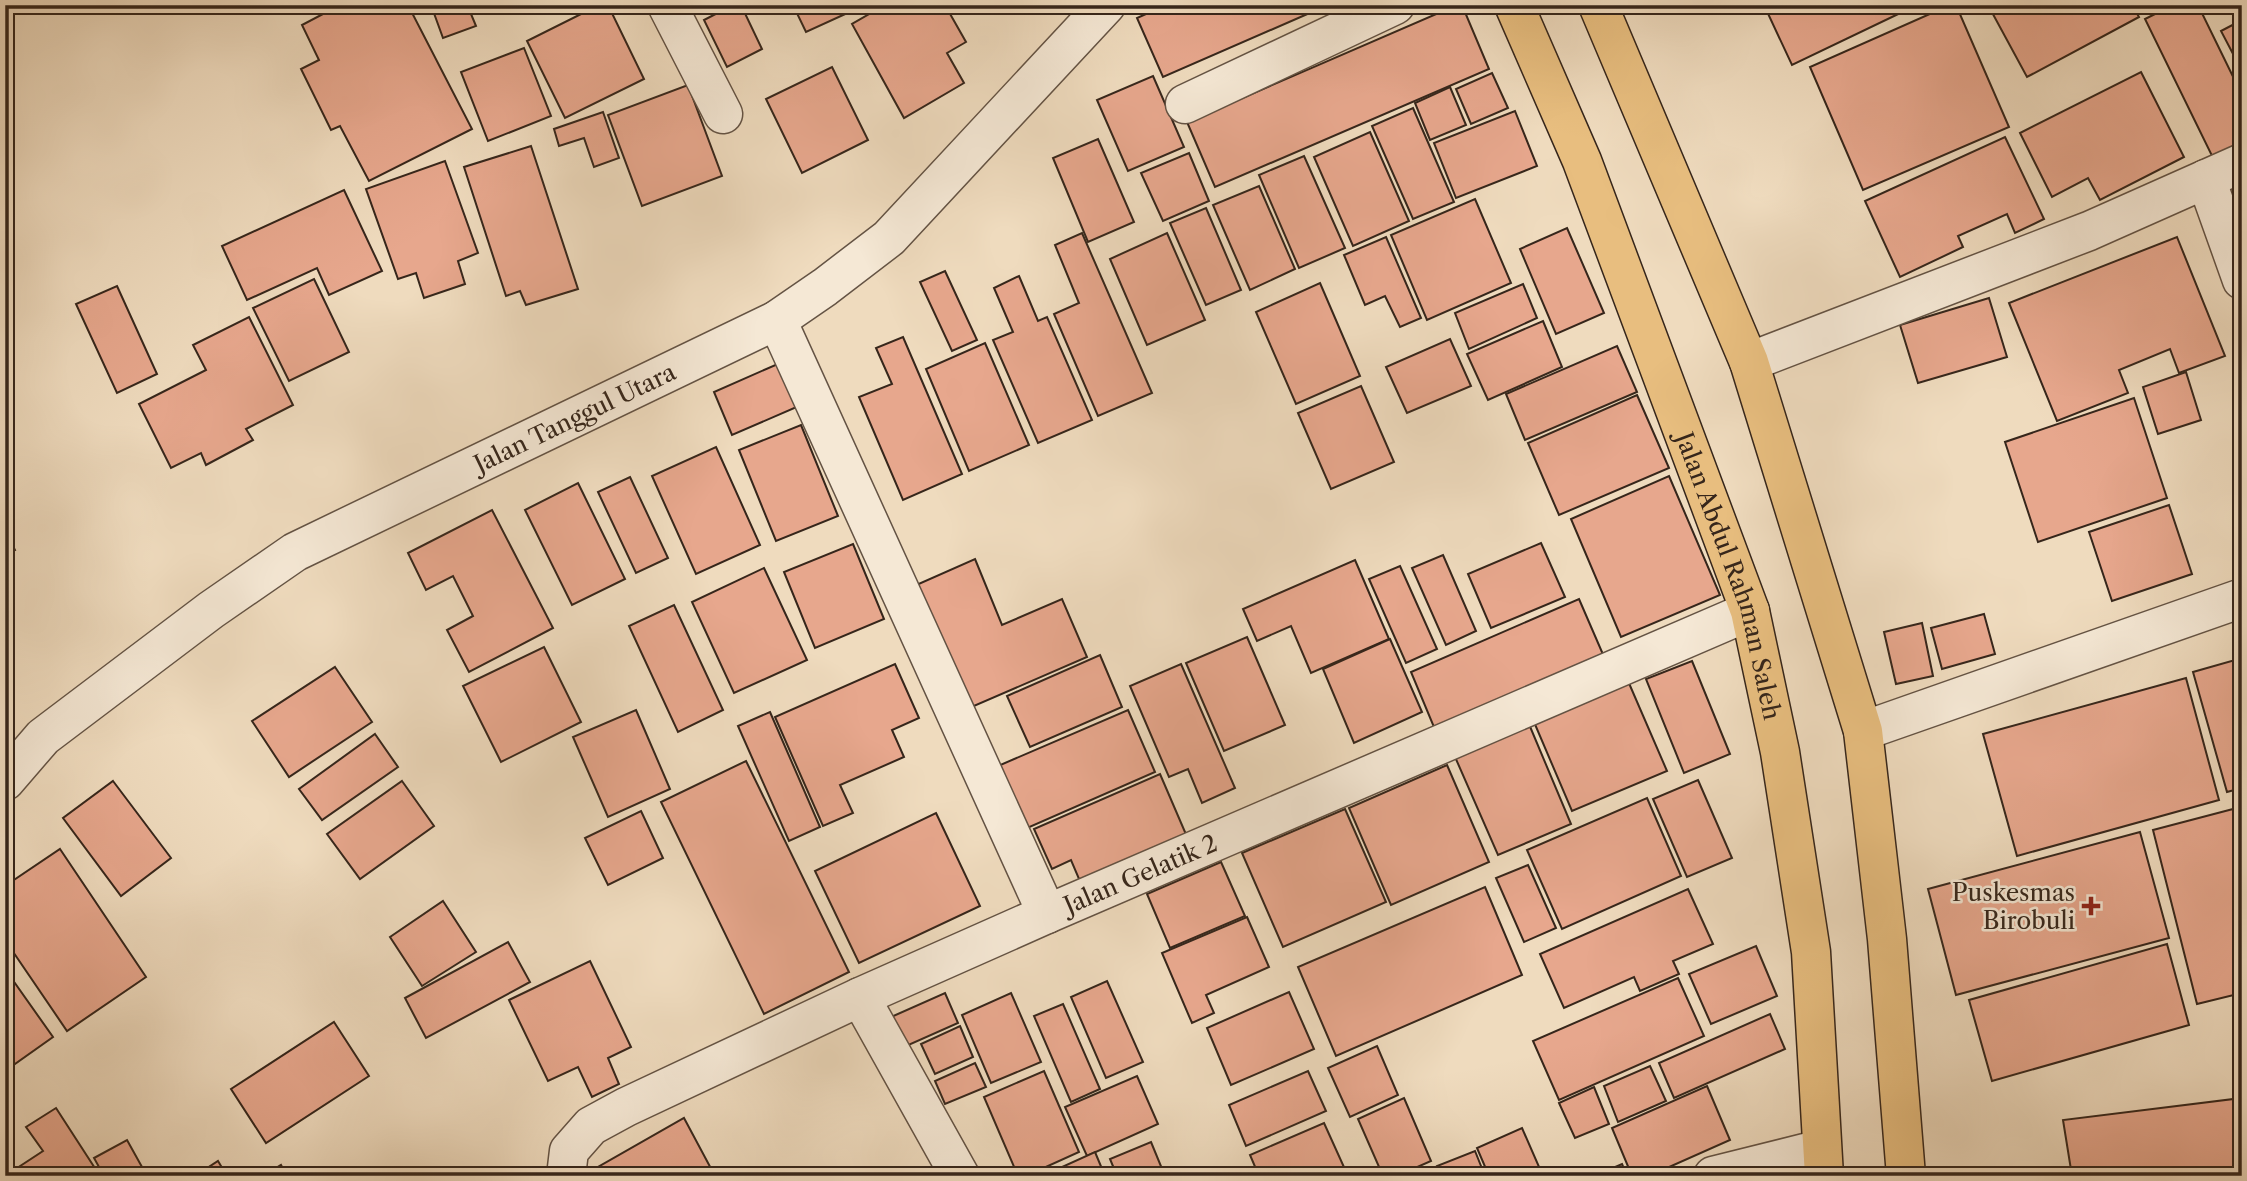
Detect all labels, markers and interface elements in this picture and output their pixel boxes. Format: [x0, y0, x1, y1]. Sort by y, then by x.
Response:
street label: Jalan Tanggul Utara [465, 357, 680, 480]
street label: Jalan Abdul Rahman Saleh [1669, 424, 1787, 722]
street label: Jalan Gelatik 2 [1055, 828, 1221, 921]
place label: Puskesmas Birobuli [1952, 878, 2075, 935]
marker: Puskesmas Birobuli [2081, 896, 2101, 916]

